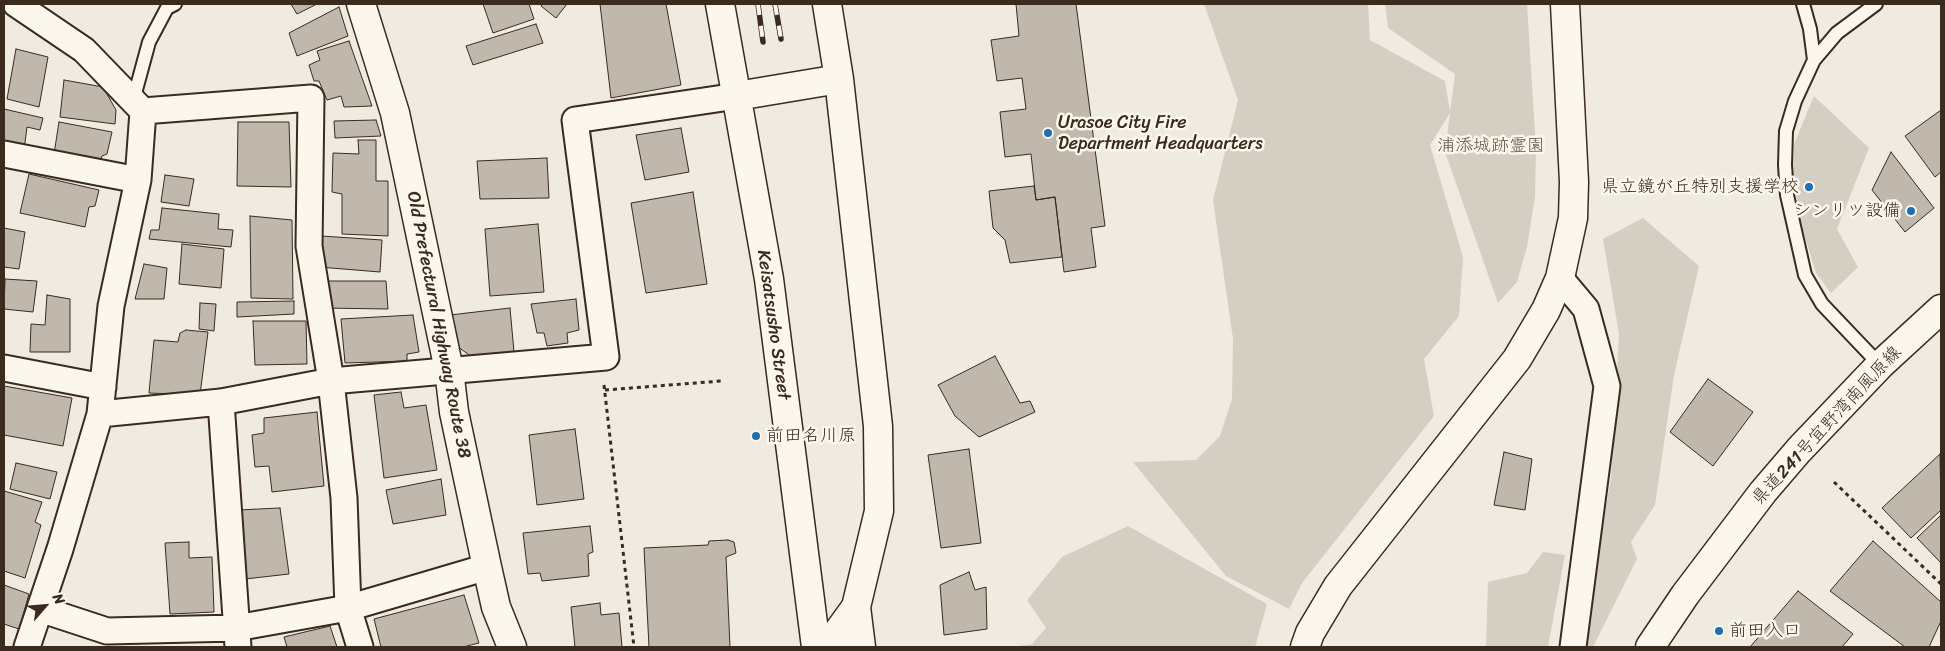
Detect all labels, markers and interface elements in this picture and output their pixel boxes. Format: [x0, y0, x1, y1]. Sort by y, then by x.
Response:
place label: Urasoe City Fire Department Headquarters [1058, 112, 1263, 154]
marker: Urasoe City Fire Department Headquarters [1042, 127, 1054, 139]
park label: 浦添城跡霊園 [1437, 135, 1545, 157]
place label: 県立鏡が丘特別支援学校 [1601, 176, 1799, 198]
marker: 県立鏡が丘特別支援学校 [1803, 181, 1815, 193]
street label: Old Prefectural Highway Route 38 [401, 190, 475, 460]
place label: シンリツ設備 [1793, 200, 1901, 222]
marker: シンリツ設備 [1905, 205, 1917, 217]
street label: Keisatsusho Street [752, 249, 794, 401]
street label: 県道241号宜野湾南風原線 [1748, 342, 1906, 510]
place label: 前田名川原 [766, 425, 856, 447]
marker: 前田名川原 [750, 430, 762, 442]
north arrow [20, 581, 70, 631]
text: N [45, 589, 72, 609]
place label: 前田入口 [1729, 620, 1801, 642]
marker: 前田入口 [1713, 625, 1725, 637]

